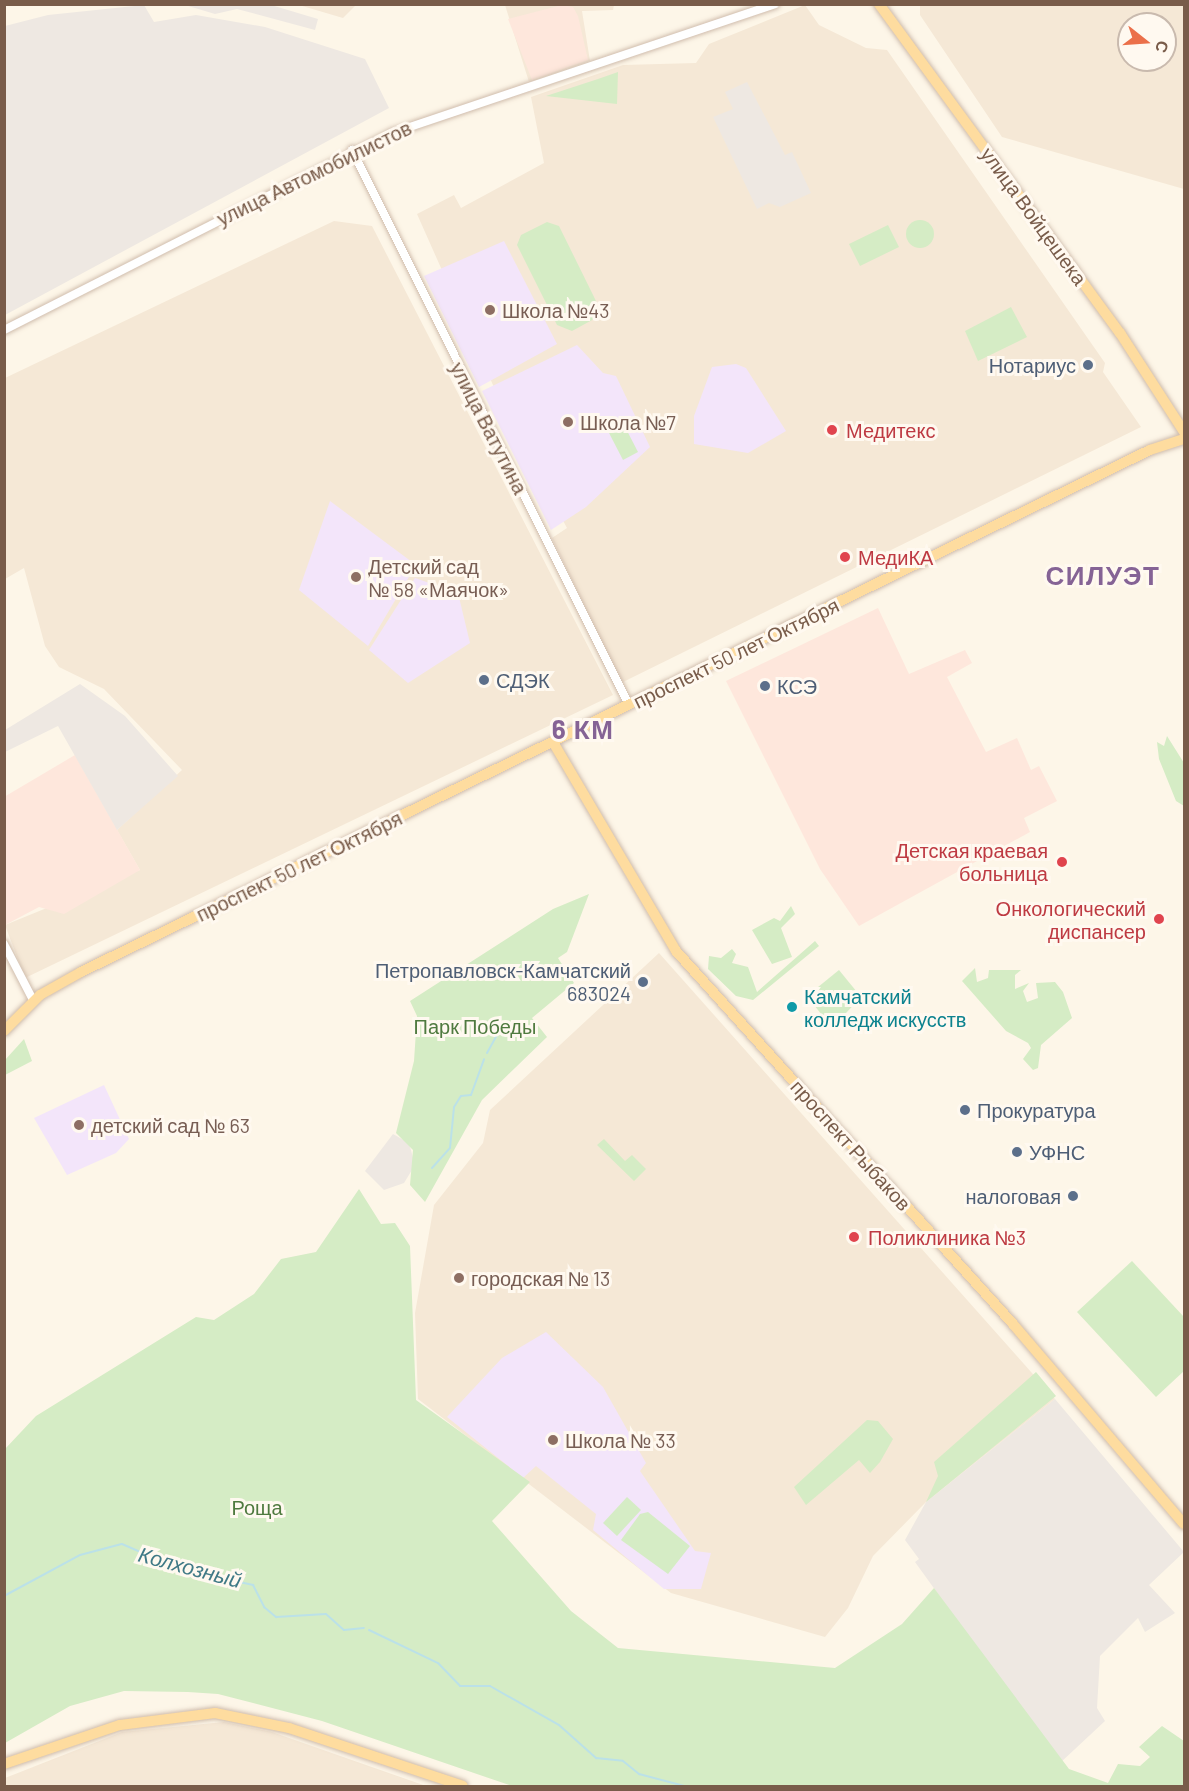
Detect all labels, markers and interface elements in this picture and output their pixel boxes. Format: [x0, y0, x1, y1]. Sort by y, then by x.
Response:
north arrow [1117, 12, 1177, 72]
text: С [1152, 39, 1174, 55]
street label: улица Автомобилистов [213, 115, 415, 231]
street label: улица Войцешека [976, 142, 1092, 290]
place label: Школа №43 [502, 298, 610, 322]
marker: Школа №43 [483, 303, 497, 317]
place label: Нотариус [989, 353, 1076, 377]
street label: улица Ватутина [445, 358, 533, 498]
marker: Нотариус [1081, 358, 1095, 372]
place label: Школа №7 [580, 410, 676, 434]
marker: Школа №7 [561, 415, 575, 429]
place label: Медитекс [846, 418, 935, 442]
marker: Медитекс [823, 421, 841, 439]
place label: МедиКА [858, 545, 933, 569]
marker: МедиКА [836, 548, 854, 566]
place label: Детский сад № 58 «Маячок» [368, 554, 509, 601]
district label: СИЛУЭТ [1046, 559, 1160, 591]
marker: Детский сад № 58 «Маячок» [349, 570, 363, 584]
street label: проспект 50 лет Октября [629, 593, 843, 713]
place label: СДЭК [496, 668, 550, 692]
marker: СДЭК [477, 673, 491, 687]
place label: КСЭ [777, 674, 817, 698]
marker: КСЭ [758, 679, 772, 693]
district label: 6 КМ [552, 713, 614, 745]
street label: проспект 50 лет Октября [192, 806, 406, 926]
place label: Детская краевая больница [895, 838, 1048, 885]
marker: Детская краевая больница [1053, 853, 1071, 871]
place label: Онкологический диспансер [996, 896, 1146, 943]
marker: Онкологический диспансер [1150, 910, 1168, 928]
place label: Петропавловск-Камчатский 683024 [375, 958, 631, 1005]
marker: Петропавловск-Камчатский 683024 [636, 975, 650, 989]
place label: Камчатский колледж искусств [804, 984, 966, 1031]
marker: Камчатский колледж искусств [785, 1000, 799, 1014]
park label: Парк Победы [414, 1014, 536, 1038]
street label: проспект Рыбаков [786, 1075, 916, 1215]
place label: Прокуратура [977, 1098, 1096, 1122]
marker: Прокуратура [958, 1103, 972, 1117]
place label: детский сад № 63 [91, 1113, 250, 1137]
marker: детский сад № 63 [72, 1118, 86, 1132]
place label: УФНС [1029, 1140, 1085, 1164]
marker: УФНС [1010, 1145, 1024, 1159]
place label: налоговая [965, 1184, 1061, 1208]
marker: налоговая [1066, 1189, 1080, 1203]
place label: Поликлиника №3 [868, 1225, 1026, 1249]
marker: Поликлиника №3 [845, 1228, 863, 1246]
place label: городская № 13 [471, 1266, 610, 1290]
marker: городская № 13 [452, 1271, 466, 1285]
place label: Школа № 33 [565, 1428, 676, 1452]
marker: Школа № 33 [546, 1433, 560, 1447]
park label: Роща [231, 1495, 283, 1519]
water label: Колхозный [136, 1541, 244, 1593]

